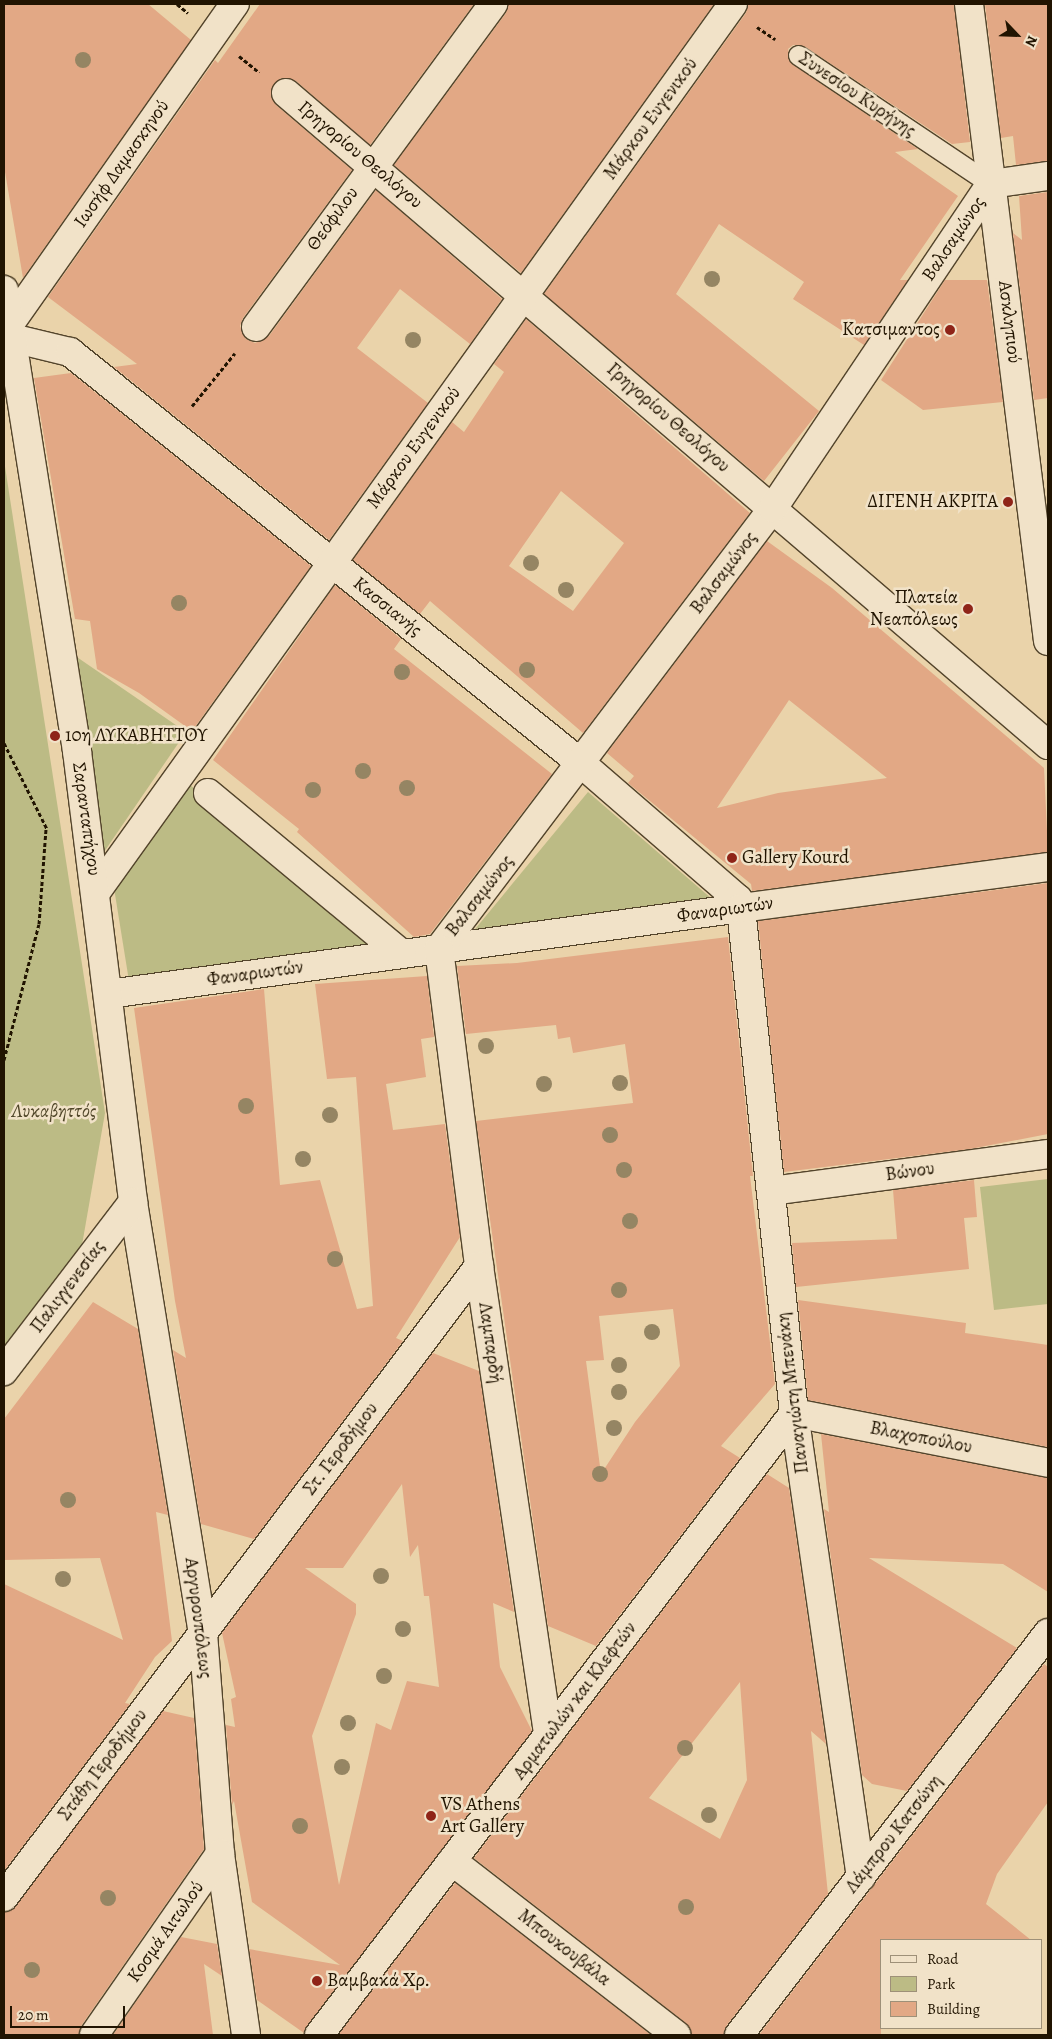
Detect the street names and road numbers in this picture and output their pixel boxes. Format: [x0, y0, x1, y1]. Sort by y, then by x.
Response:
street label: Συνεσίου Κυρήνης [794, 47, 920, 143]
street label: Μάρκου Ευγενικού [599, 54, 703, 184]
street label: Ιωσήφ Δαμασκηνού [69, 96, 175, 232]
street label: Γρηγορίου Θεολόγου [293, 96, 427, 214]
street label: Θεόφιλου [302, 183, 364, 255]
street label: Βαλσαμώνος [917, 192, 991, 286]
street label: Ασκληπιού [993, 279, 1025, 365]
street label: Γρηγορίου Θεολόγου [602, 358, 734, 478]
street label: Μάρκου Ευγενικού [362, 383, 466, 513]
street label: Βαλσαμώνος [686, 527, 762, 619]
street label: Κασσιανής [348, 572, 426, 642]
street label: Σαρανταπήχου [67, 761, 105, 877]
street label: Βαλσαμώνος [441, 851, 519, 941]
street label: Φαναριωτών [675, 892, 775, 928]
street label: Φαναριωτών [205, 956, 305, 992]
street label: Βώνου [884, 1157, 936, 1187]
street label: Παλιγγενεσίας [26, 1236, 110, 1338]
street label: Λαμπαρδή [473, 1301, 507, 1385]
street label: Παναγιώτη Μπενάκη [772, 1311, 814, 1475]
street label: Στ. Γεροδήμου [299, 1398, 383, 1500]
street label: Βλαχοπούλου [868, 1417, 974, 1459]
street label: Αργυρουπόλεως [179, 1556, 217, 1680]
street label: Αρματωλών και Κλεφτών [508, 1618, 642, 1784]
street label: Στάθη Γεροδήμου [54, 1705, 152, 1825]
street label: Λάμπρου Κατσώνη [841, 1770, 947, 1898]
street label: Κοσμά Αιτωλού [123, 1877, 209, 1987]
street label: Μπουκουβάλα [513, 1905, 615, 1991]

